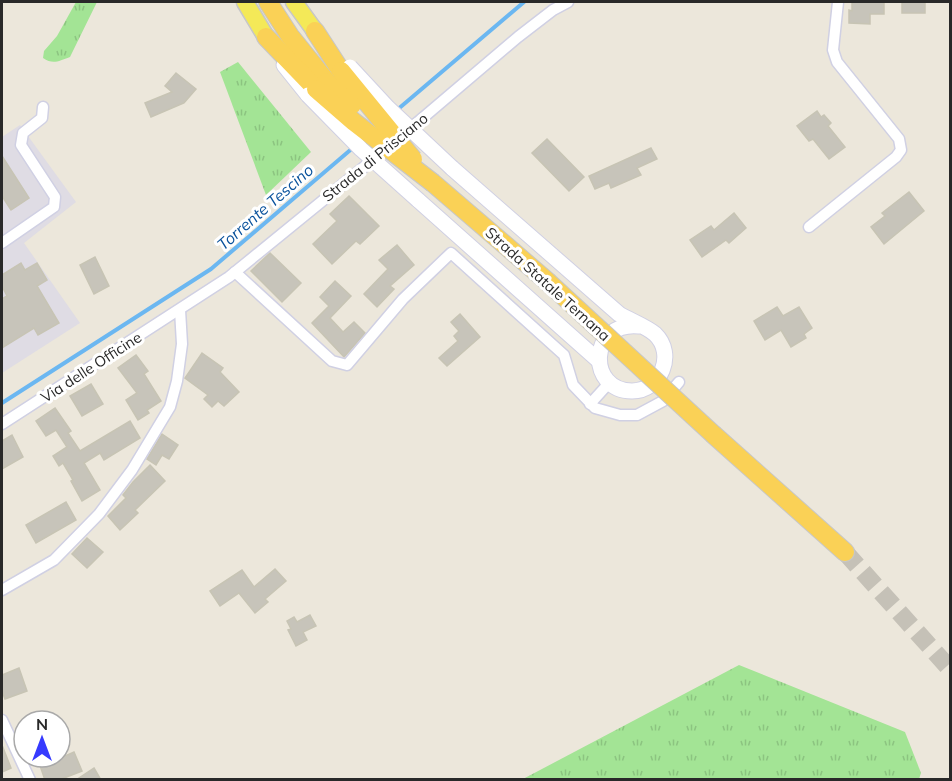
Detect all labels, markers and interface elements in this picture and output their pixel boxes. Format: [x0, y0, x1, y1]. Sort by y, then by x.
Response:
street label: Strada di Prisciano [318, 108, 432, 206]
water label: Torrente Tescino [213, 160, 317, 254]
street label: Strada Statale Ternana [482, 223, 614, 345]
street label: Via delle Officine [37, 327, 145, 407]
north arrow [12, 709, 72, 769]
text: N [36, 714, 48, 734]

